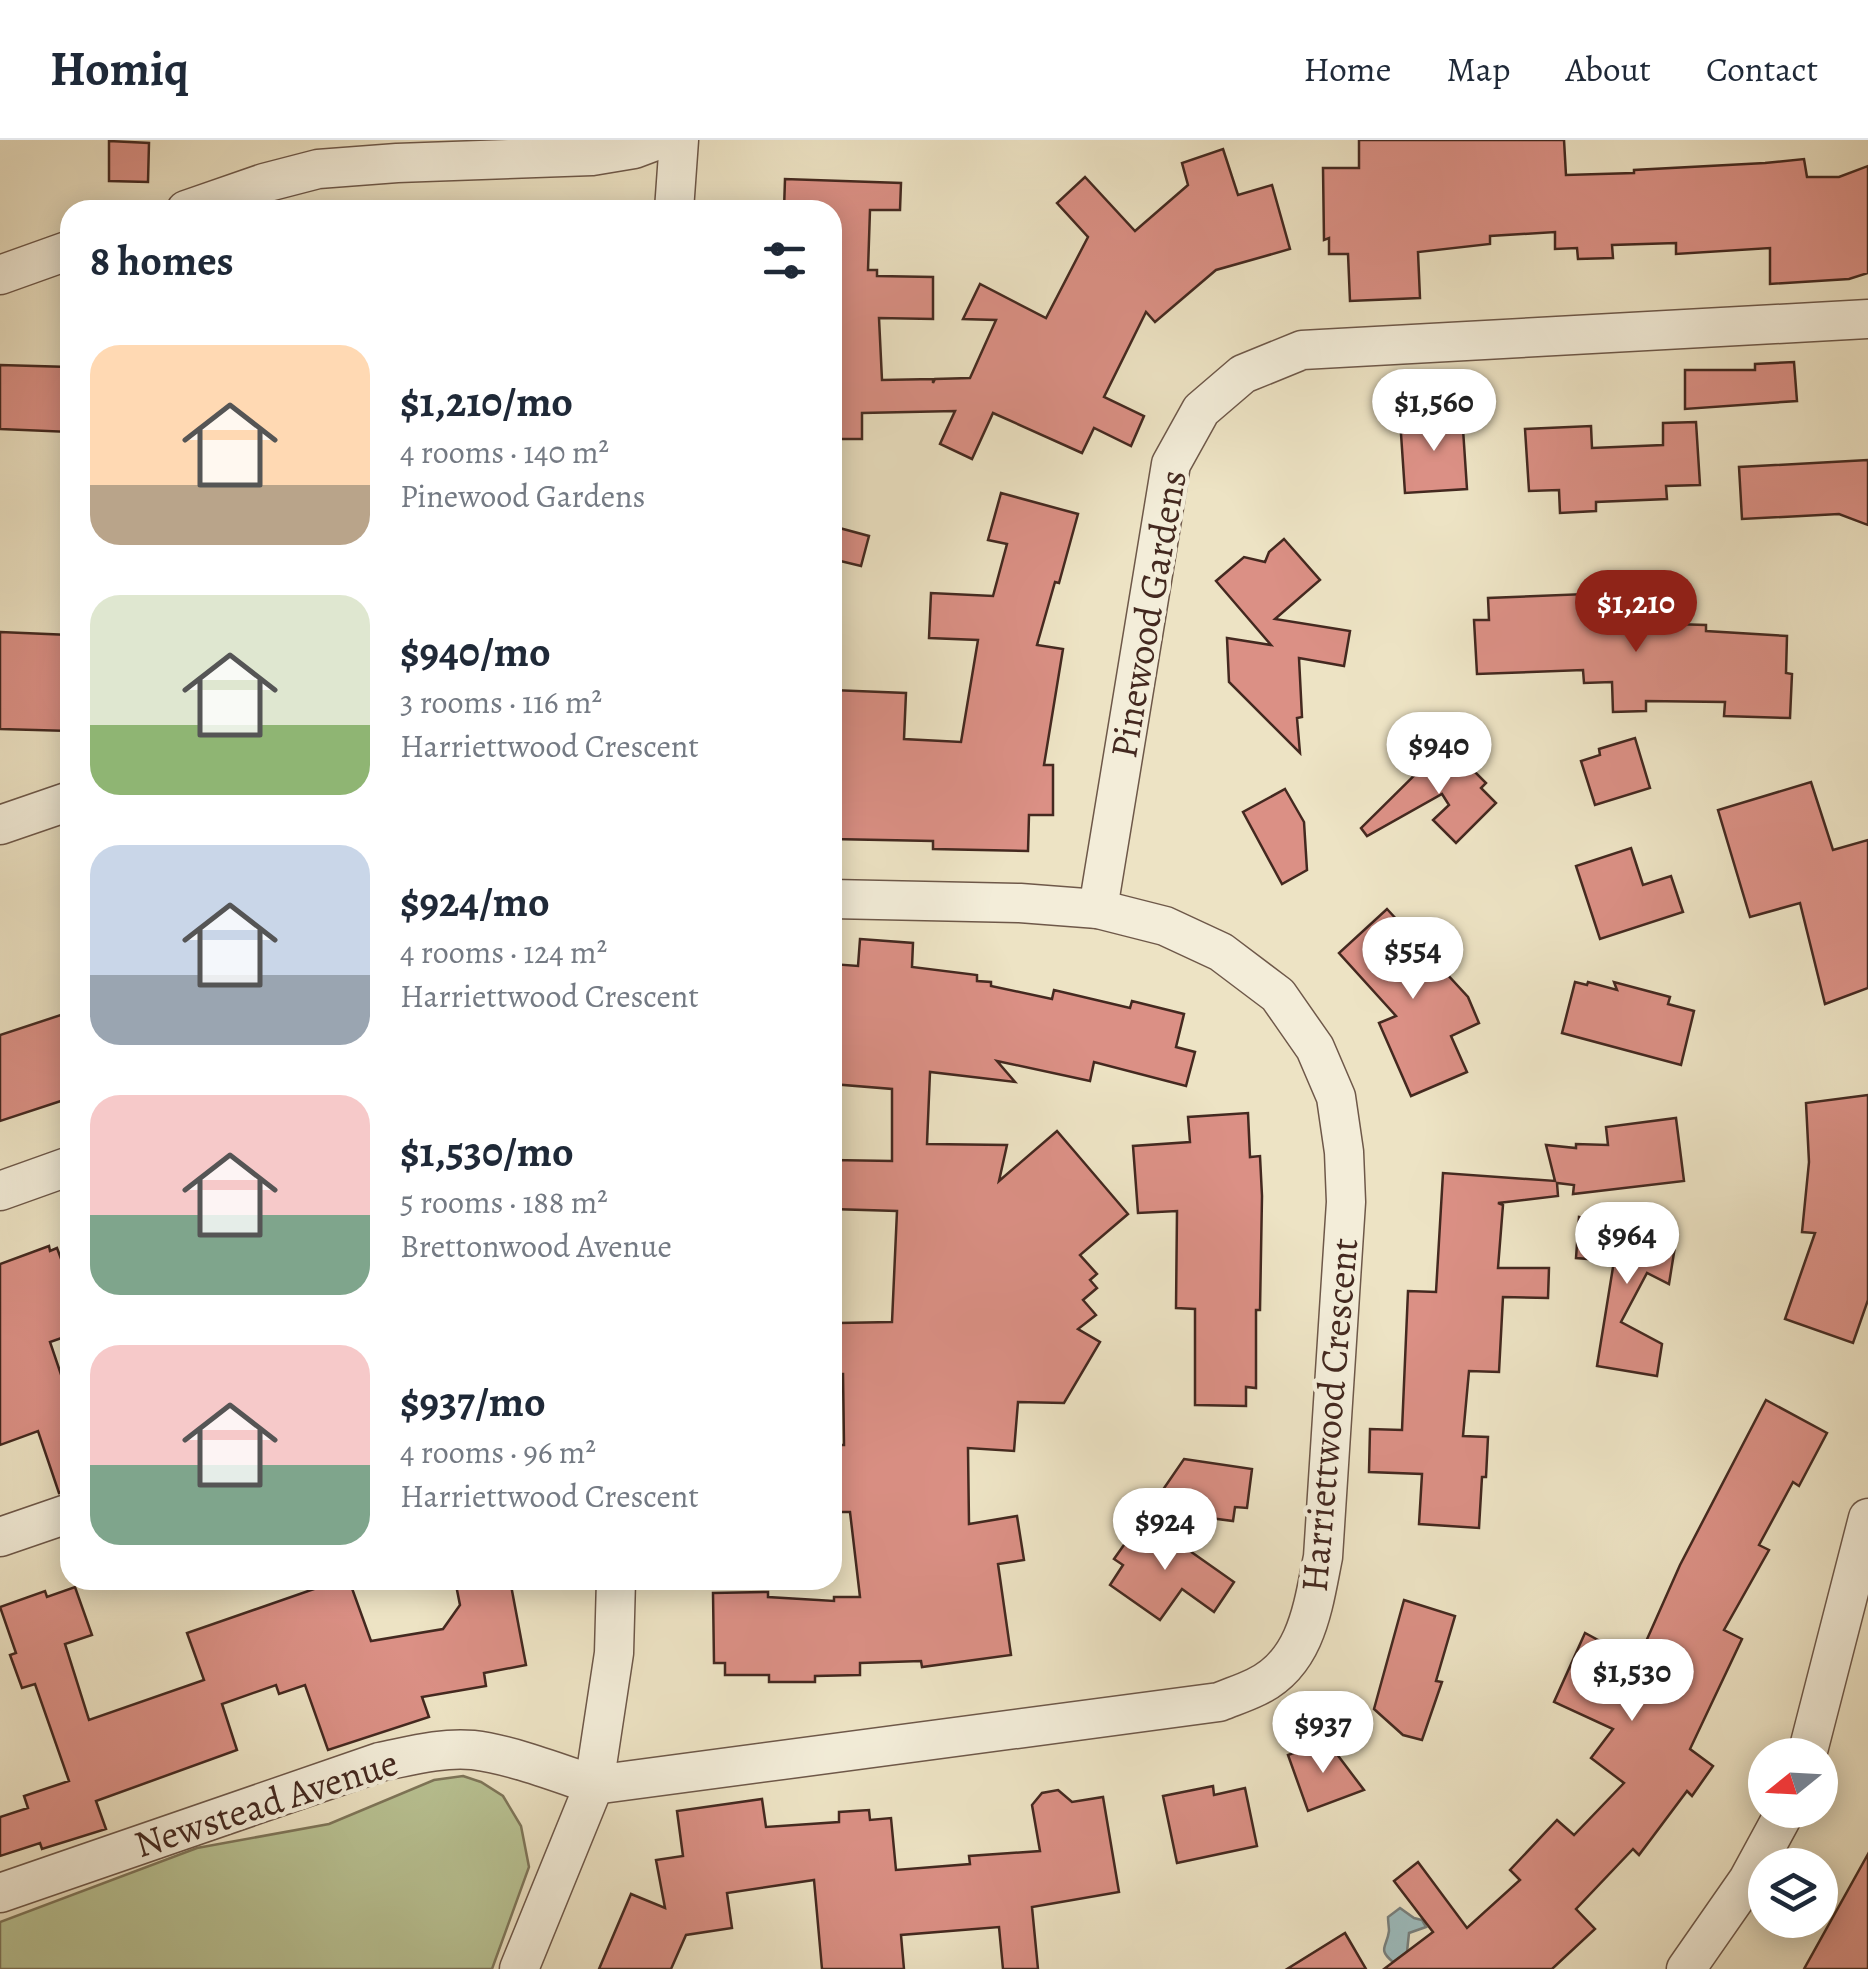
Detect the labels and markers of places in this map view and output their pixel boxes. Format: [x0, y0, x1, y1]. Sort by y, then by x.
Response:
pin: $1,560 [1353, 369, 1515, 454]
pin: $1,210 [1555, 570, 1717, 655]
pin: $940 [1380, 712, 1498, 797]
pin: $554 [1354, 917, 1472, 1002]
pin: $964 [1568, 1202, 1686, 1287]
pin: $924 [1106, 1488, 1224, 1573]
pin: $1,530 [1551, 1639, 1713, 1724]
pin: $937 [1264, 1691, 1382, 1776]

